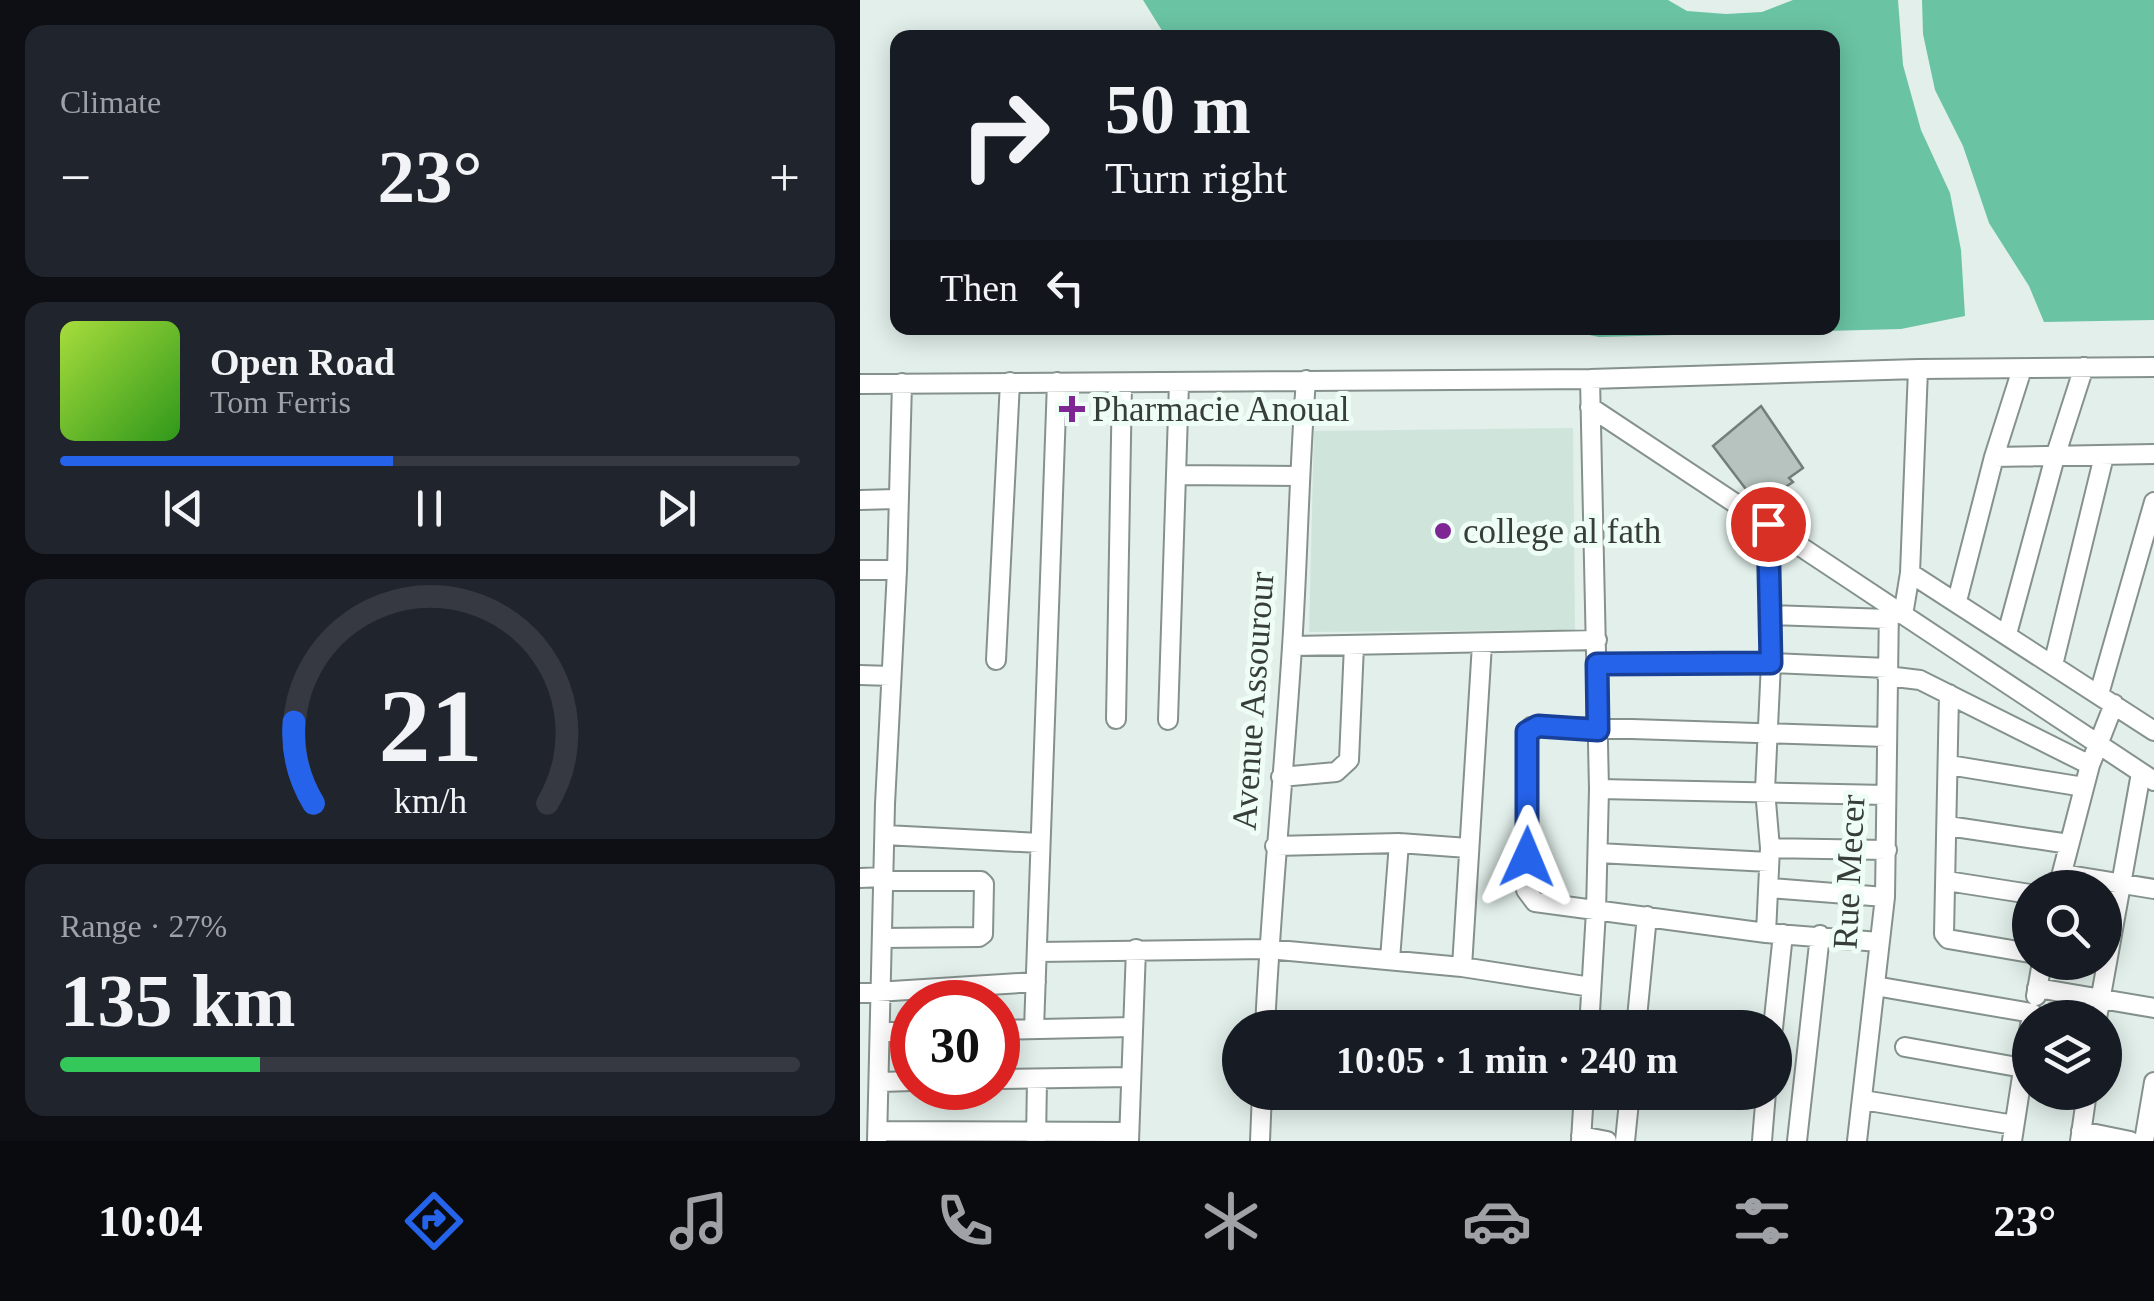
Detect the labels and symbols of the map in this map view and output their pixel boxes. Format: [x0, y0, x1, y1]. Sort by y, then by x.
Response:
place label: Pharmacie Anoual [1092, 390, 1350, 429]
marker: Pharmacie Anoual [1061, 398, 1083, 420]
pin [1726, 482, 1811, 567]
place label: college al fath [1463, 512, 1662, 551]
marker: college al fath [1432, 520, 1454, 542]
street label: Avenue Assourour [1225, 570, 1282, 831]
street label: Rue Mecer [1825, 793, 1873, 950]
position arrow [1475, 805, 1579, 909]
speed limit sign: 30 [890, 980, 1020, 1110]

